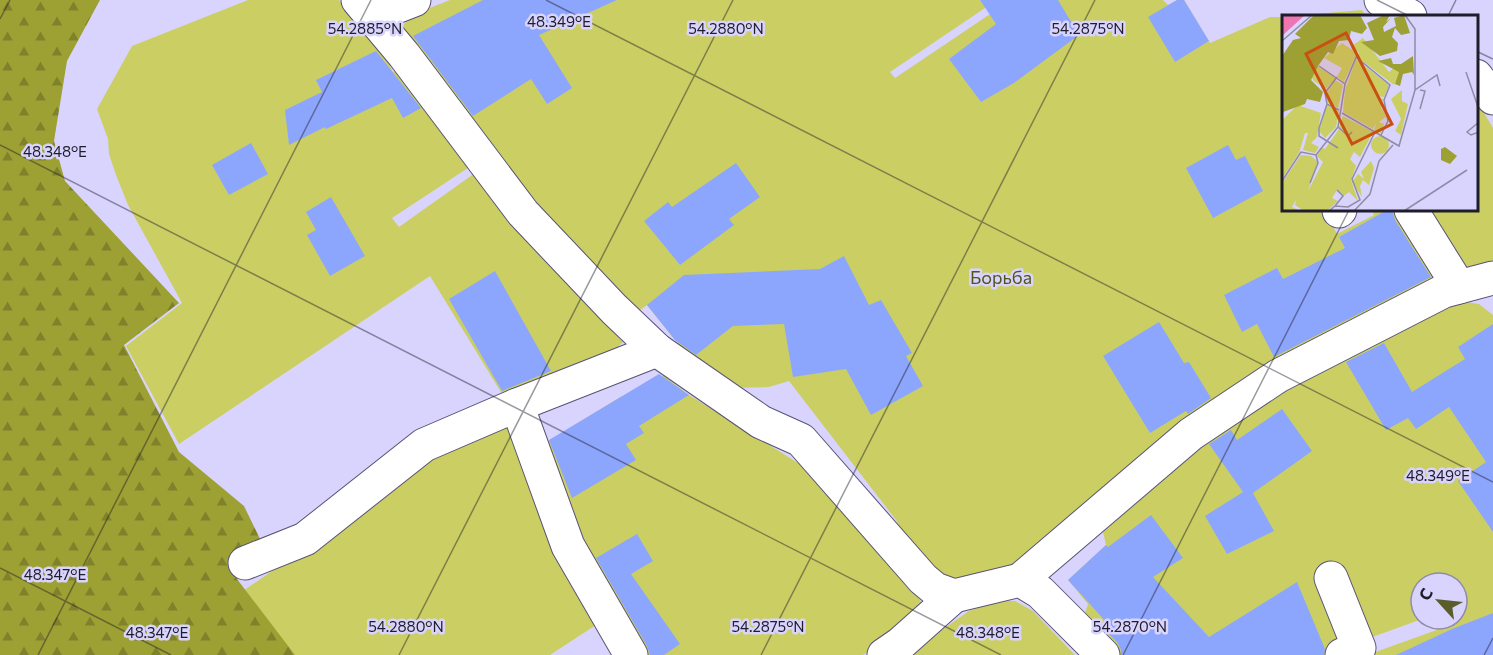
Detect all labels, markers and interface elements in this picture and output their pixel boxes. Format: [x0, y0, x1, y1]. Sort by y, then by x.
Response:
text: 48.349°E [527, 12, 591, 30]
inset map [1282, 15, 1478, 212]
text: 54.2885°N [328, 19, 402, 37]
text: 54.2880°N [688, 19, 764, 37]
text: 54.2875°N [1051, 19, 1125, 37]
text: 48.348°E [23, 142, 87, 160]
park label: Борьба [970, 266, 1032, 288]
text: 48.349°E [1406, 466, 1470, 484]
text: 48.347°E [24, 565, 86, 583]
north arrow [1409, 571, 1469, 631]
text: С [1414, 585, 1436, 603]
text: 54.2880°N [368, 617, 444, 635]
text: 54.2875°N [731, 617, 805, 635]
text: 54.2870°N [1093, 617, 1167, 635]
text: 48.347°E [126, 623, 188, 641]
text: 48.348°E [956, 623, 1020, 641]

